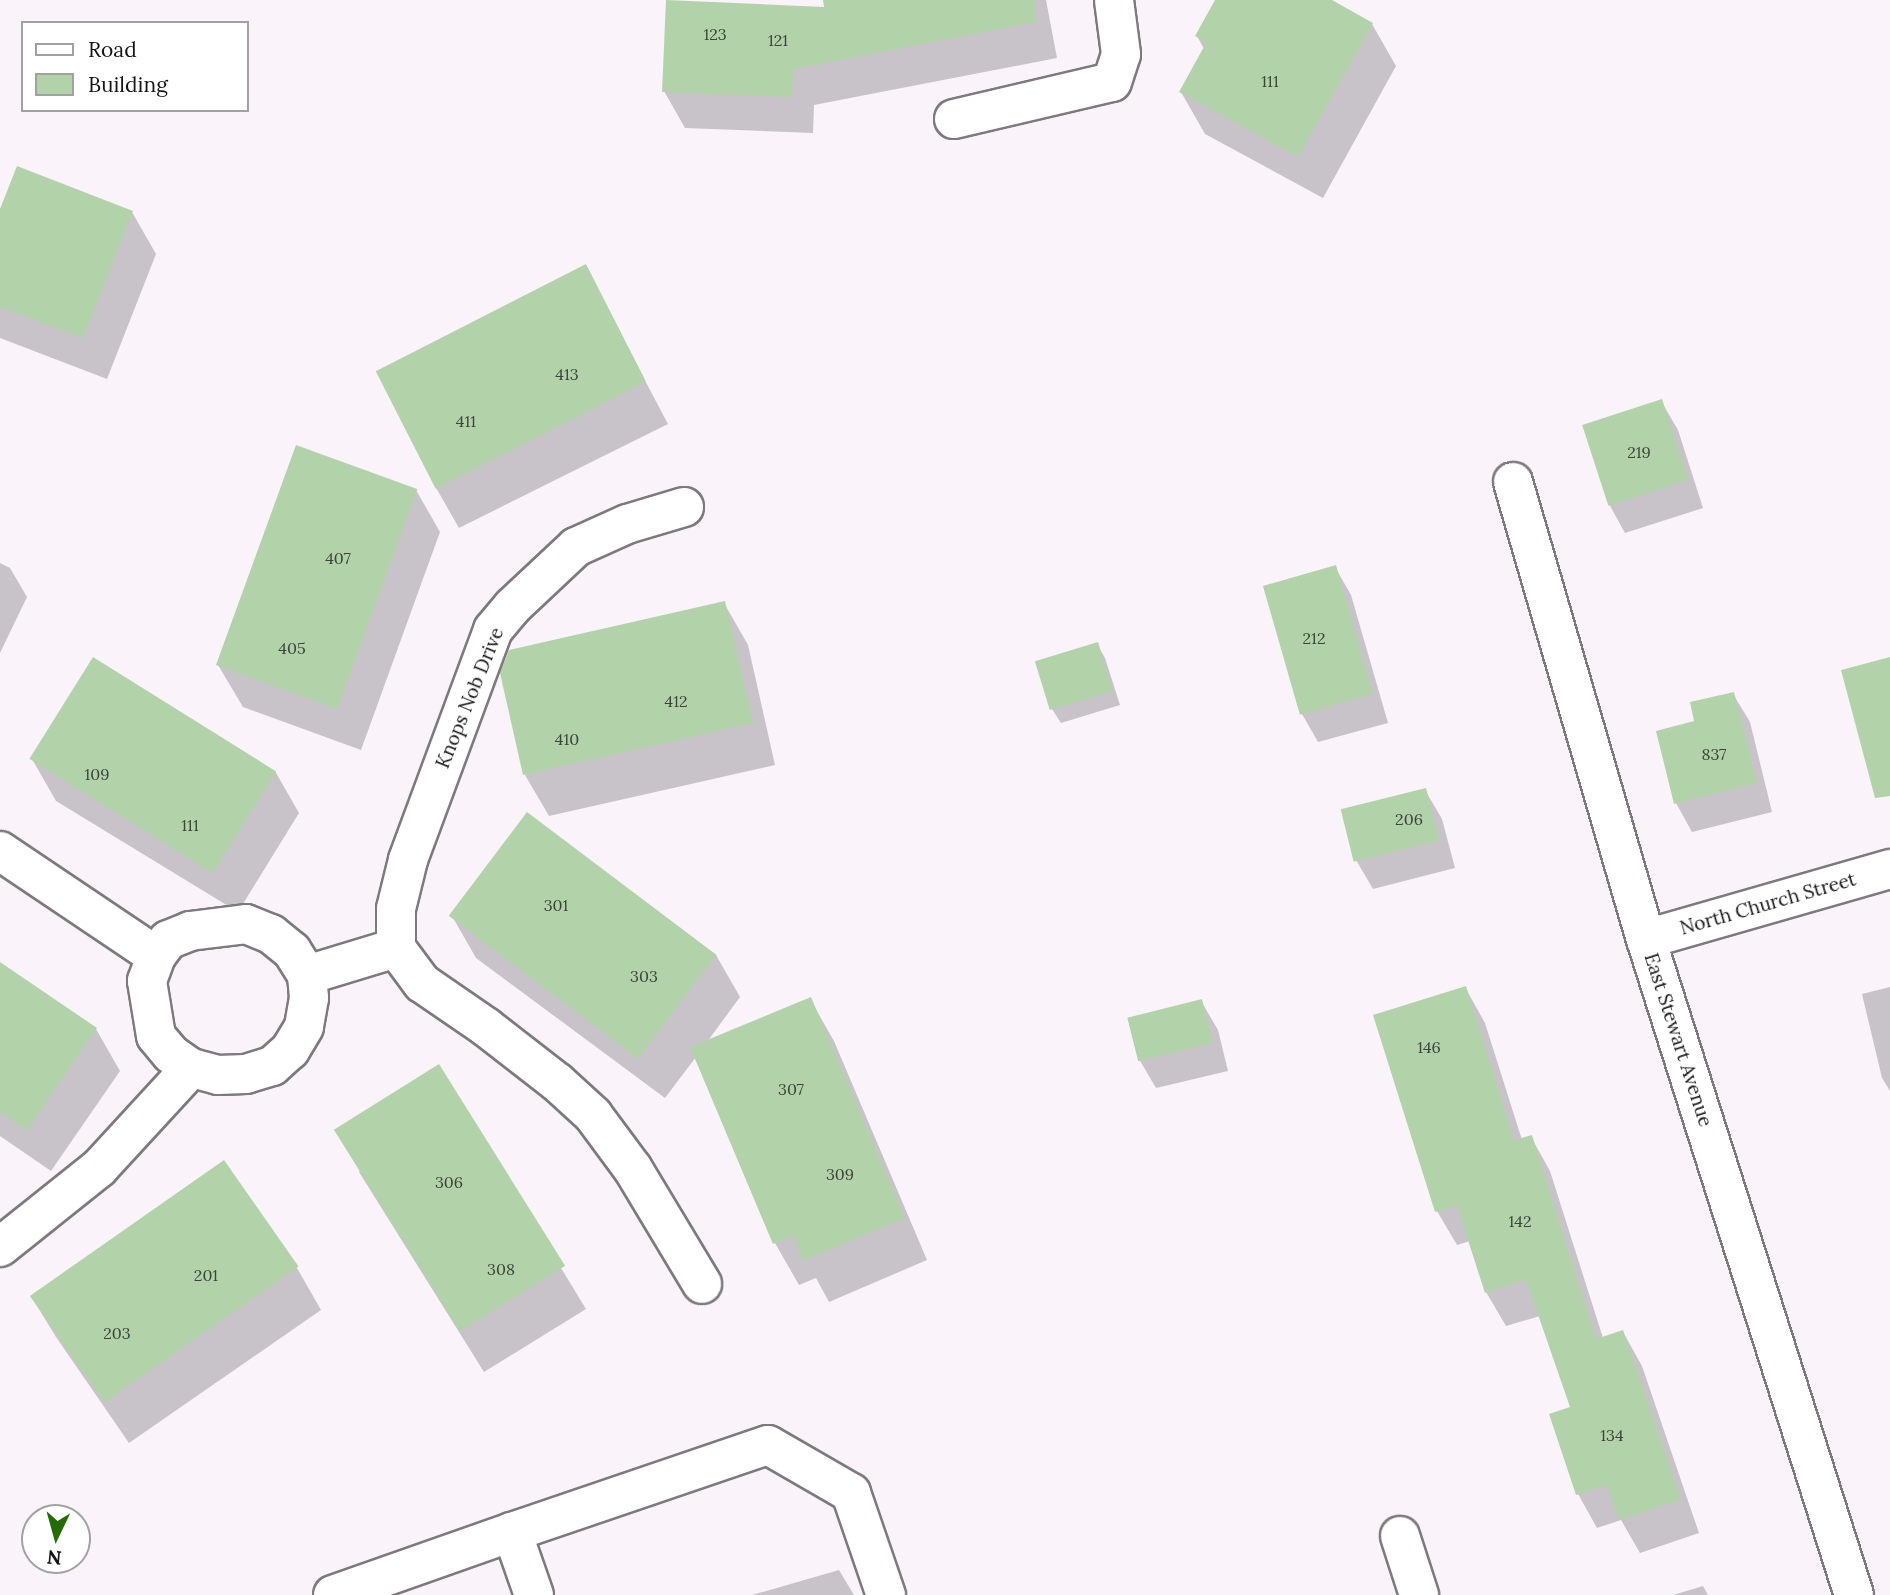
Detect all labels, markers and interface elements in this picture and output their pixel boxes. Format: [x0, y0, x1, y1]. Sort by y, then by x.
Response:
legend [21, 21, 248, 112]
house number: 123 [703, 24, 727, 44]
house number: 121 [768, 30, 788, 50]
text: Road [88, 36, 137, 63]
text: Building [88, 71, 168, 98]
house number: 111 [1261, 71, 1279, 91]
house number: 413 [555, 364, 579, 384]
house number: 411 [456, 411, 476, 431]
house number: 219 [1627, 442, 1651, 462]
house number: 407 [325, 548, 351, 568]
street label: Knops Nob Drive [431, 624, 509, 772]
house number: 212 [1302, 628, 1326, 648]
house number: 405 [278, 638, 306, 658]
house number: 412 [664, 691, 688, 711]
house number: 410 [555, 729, 579, 749]
house number: 837 [1702, 744, 1726, 764]
house number: 109 [84, 764, 110, 784]
house number: 206 [1395, 809, 1423, 829]
house number: 111 [181, 815, 199, 835]
street label: North Church Street [1677, 868, 1859, 940]
house number: 301 [544, 895, 568, 915]
street label: East Stewart Avenue [1639, 950, 1717, 1130]
house number: 303 [630, 966, 658, 986]
house number: 146 [1417, 1037, 1441, 1057]
house number: 307 [778, 1079, 804, 1099]
house number: 309 [826, 1164, 854, 1184]
house number: 306 [435, 1172, 463, 1192]
house number: 142 [1508, 1211, 1532, 1231]
house number: 308 [487, 1259, 515, 1279]
house number: 201 [194, 1265, 218, 1285]
house number: 203 [103, 1323, 131, 1343]
house number: 134 [1600, 1425, 1624, 1445]
north arrow [21, 1504, 91, 1574]
text: N [46, 1545, 63, 1571]

